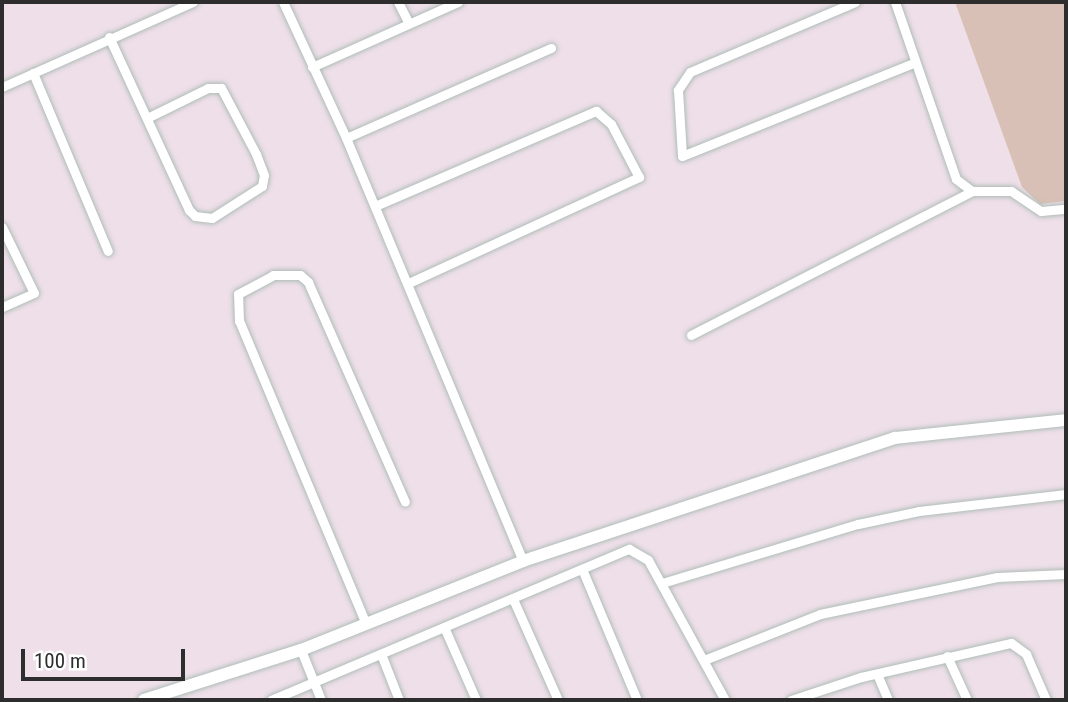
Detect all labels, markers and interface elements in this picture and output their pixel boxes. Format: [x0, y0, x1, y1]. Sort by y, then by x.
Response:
scale bar [24, 636, 189, 680]
text: 100 m [34, 649, 86, 673]

